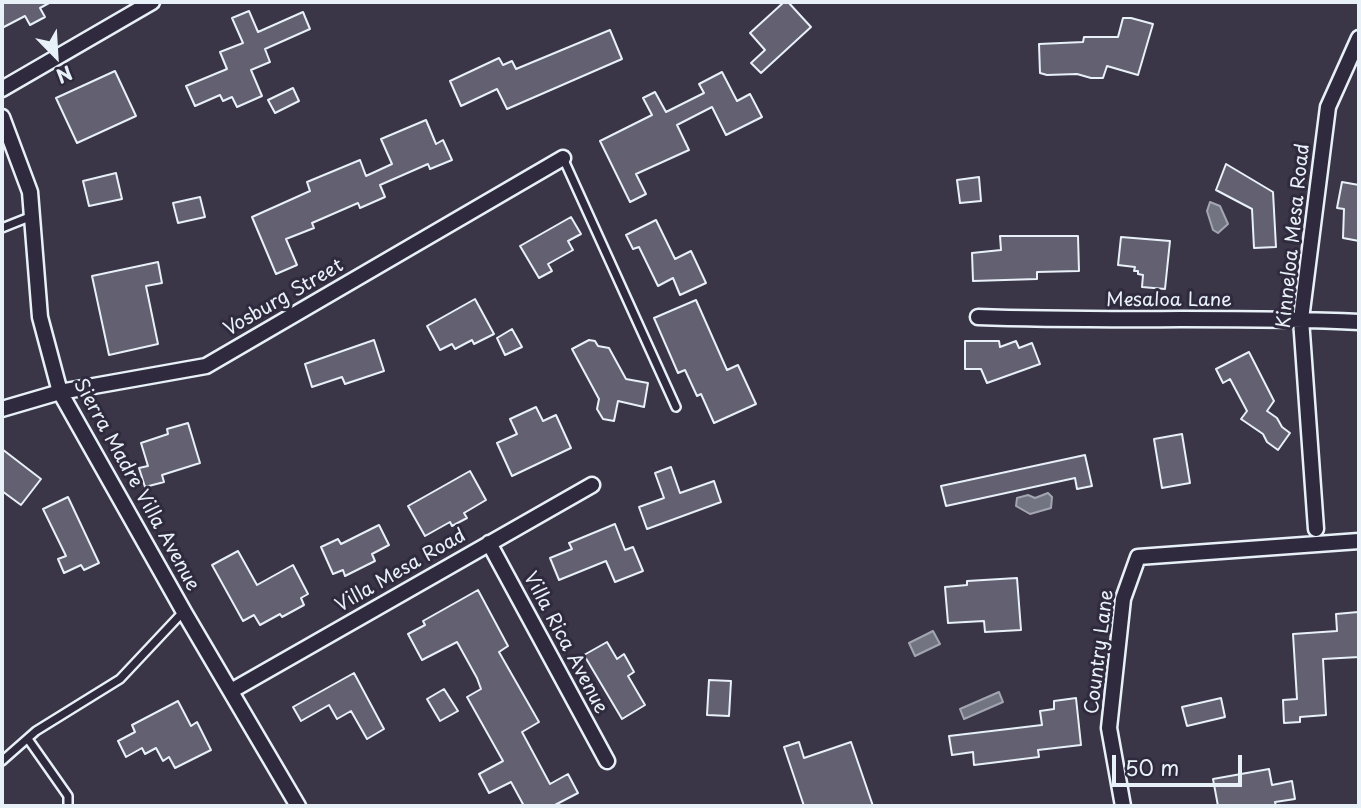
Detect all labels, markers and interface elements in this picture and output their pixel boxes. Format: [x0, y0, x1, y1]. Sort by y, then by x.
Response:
north arrow [21, 21, 91, 91]
text: N [52, 59, 77, 91]
street label: Kinneloa Mesa Road [1273, 142, 1315, 330]
street label: Vosburg Street [220, 255, 348, 341]
street label: Mesaloa Lane [1106, 290, 1232, 312]
street label: Sierra Madre Villa Avenue [68, 375, 204, 595]
street label: Villa Mesa Road [332, 524, 470, 618]
street label: Villa Rica Avenue [518, 568, 612, 718]
street label: Country Lane [1081, 588, 1119, 716]
scale bar [1116, 742, 1246, 786]
text: 50 m [1125, 751, 1179, 783]

